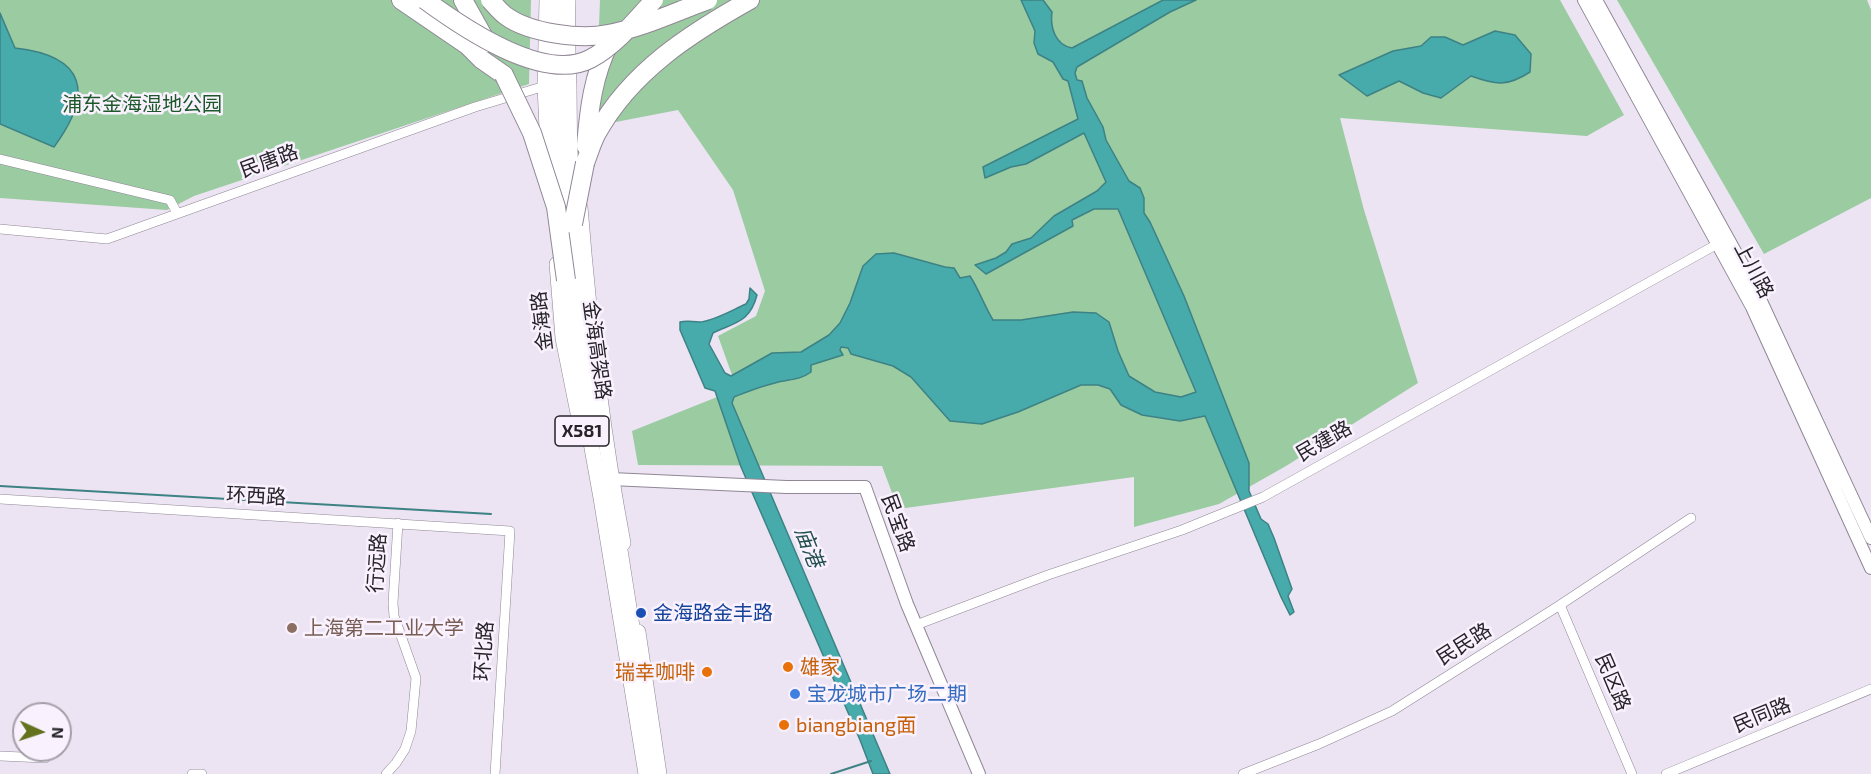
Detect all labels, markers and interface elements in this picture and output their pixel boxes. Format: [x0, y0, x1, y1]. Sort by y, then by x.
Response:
park label: 浦东金海湿地公园 [62, 92, 222, 116]
street label: 民唐路 [237, 139, 301, 183]
street label: 上川路 [1729, 238, 1779, 302]
street label: 金海路 [526, 290, 558, 352]
street label: 金海高架路 [578, 299, 616, 401]
road number: X581 [555, 416, 609, 446]
street label: 民建路 [1292, 416, 1356, 466]
street label: 环西路 [225, 482, 287, 510]
street label: 民宝路 [876, 491, 920, 555]
water label: 庙港 [789, 523, 829, 571]
street label: 行远路 [363, 532, 391, 594]
place label: 金海路金丰路 [653, 601, 773, 625]
marker: 金海路金丰路 [634, 606, 648, 620]
place label: 上海第二工业大学 [304, 616, 464, 640]
street label: 民民路 [1432, 618, 1496, 670]
street label: 环北路 [470, 620, 498, 682]
marker: 上海第二工业大学 [285, 621, 299, 635]
street label: 民区路 [1590, 650, 1636, 714]
place label: 雄家 [800, 655, 840, 679]
place label: 瑞幸咖啡 [615, 660, 695, 684]
marker: 雄家 [781, 660, 795, 674]
marker: 瑞幸咖啡 [700, 665, 714, 679]
place label: 宝龙城市广场二期 [807, 682, 967, 706]
marker: 宝龙城市广场二期 [788, 687, 802, 701]
street label: 民同路 [1730, 693, 1794, 737]
north arrow [12, 702, 72, 762]
place label: biangbiang面 [796, 713, 916, 737]
marker: biangbiang面 [777, 718, 791, 732]
text: N [49, 727, 68, 739]

